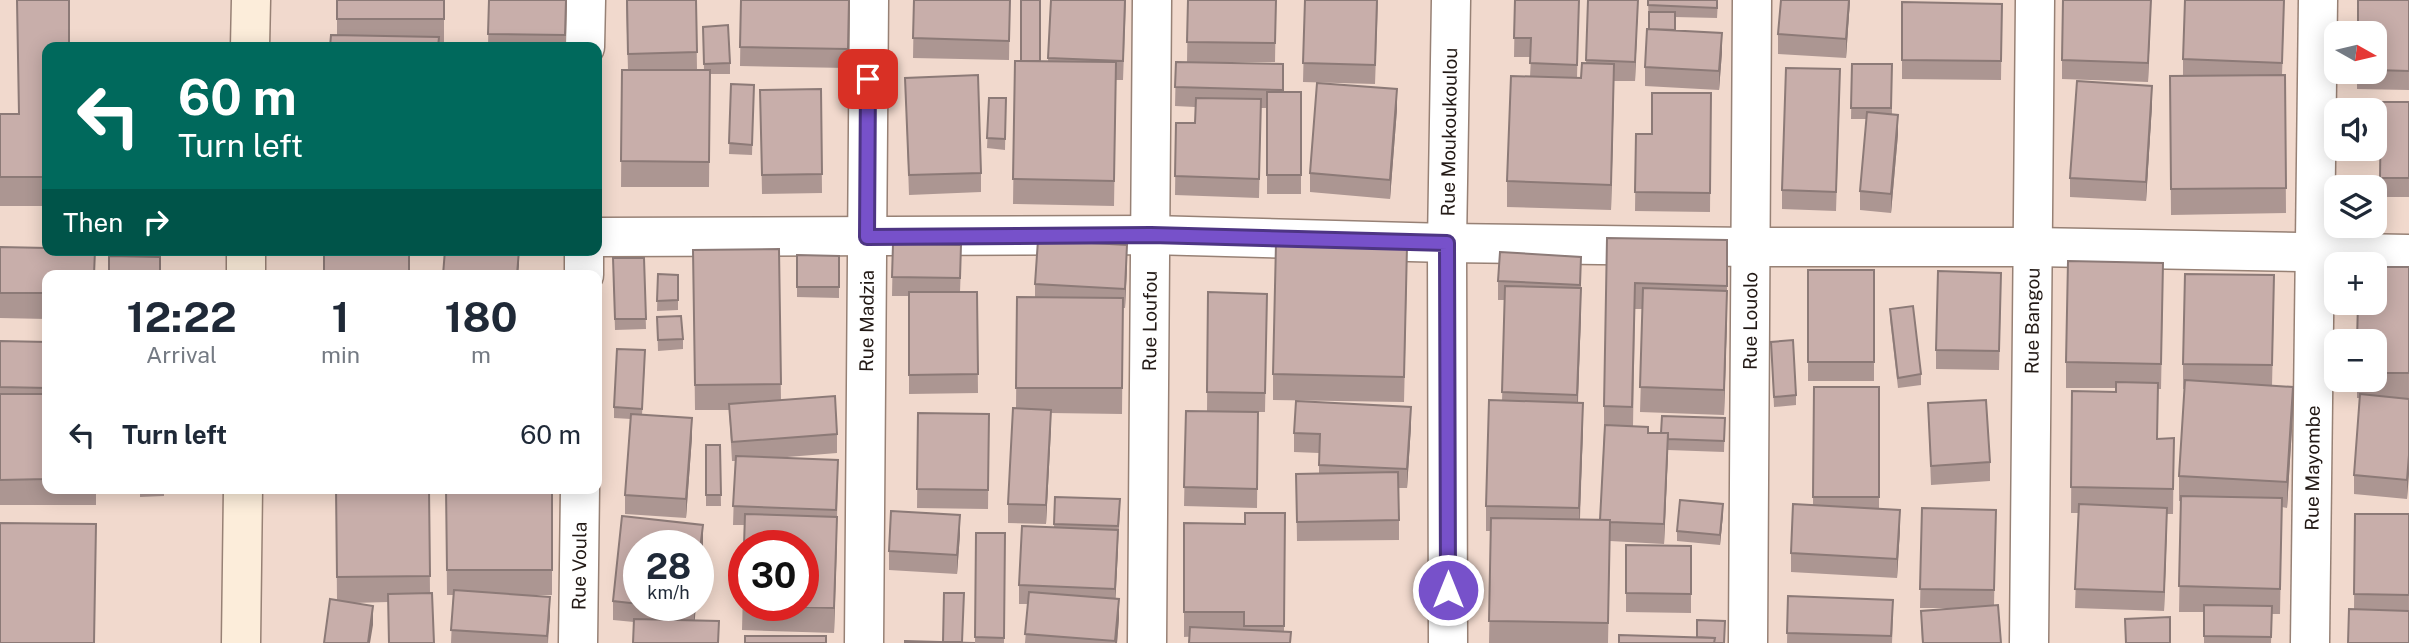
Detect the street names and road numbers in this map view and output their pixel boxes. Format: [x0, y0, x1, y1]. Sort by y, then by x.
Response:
street label: Rue Moukoukoulou [1436, 47, 1461, 217]
street label: Rue Bangou [2021, 268, 2044, 374]
street label: Rue Madzia [855, 270, 878, 372]
street label: Rue Loufou [1138, 271, 1161, 371]
street label: Rue Louolo [1739, 272, 1761, 370]
street label: Rue Mayombe [2300, 405, 2324, 531]
street label: Rue Voula [567, 522, 591, 610]

